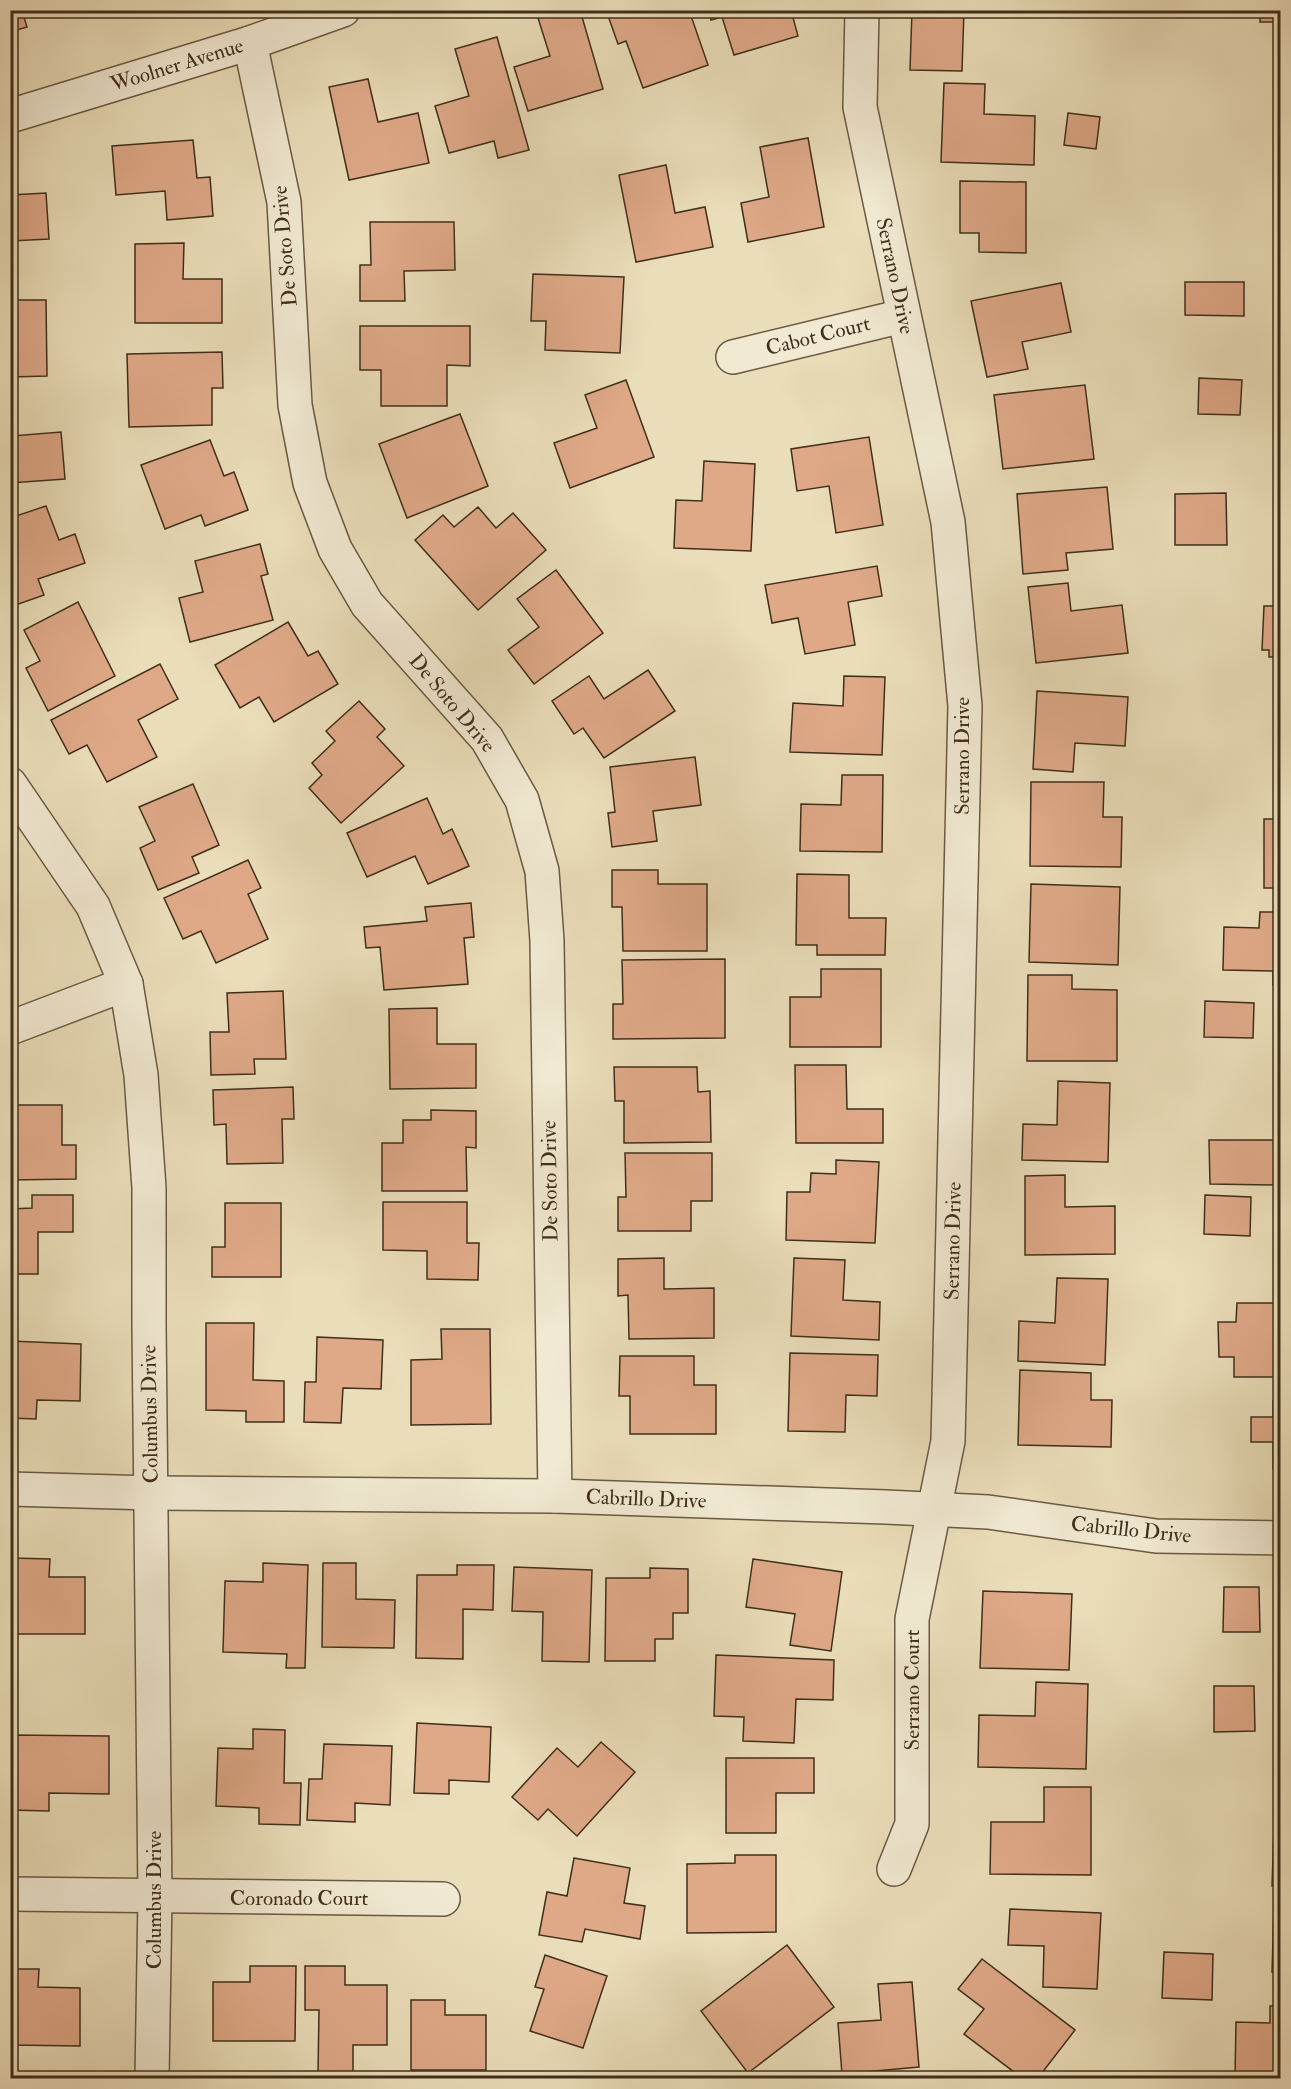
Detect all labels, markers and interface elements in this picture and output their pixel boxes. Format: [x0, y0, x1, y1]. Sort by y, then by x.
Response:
street label: Woolner Avenue [106, 32, 247, 98]
street label: De Soto Drive [266, 184, 304, 308]
street label: Serrano Drive [870, 215, 921, 337]
street label: Cabot Court [763, 310, 873, 362]
street label: De Soto Drive [403, 648, 502, 758]
street label: Serrano Drive [949, 697, 976, 815]
street label: De Soto Drive [535, 1120, 565, 1242]
street label: Serrano Drive [938, 1181, 968, 1300]
street label: Columbus Drive [135, 1344, 165, 1484]
street label: Cabrillo Drive [585, 1483, 707, 1515]
street label: Cabrillo Drive [1069, 1510, 1193, 1550]
street label: Serrano Court [899, 1629, 926, 1751]
street label: Columbus Drive [141, 1831, 168, 1969]
street label: Coronado Court [230, 1885, 369, 1912]

